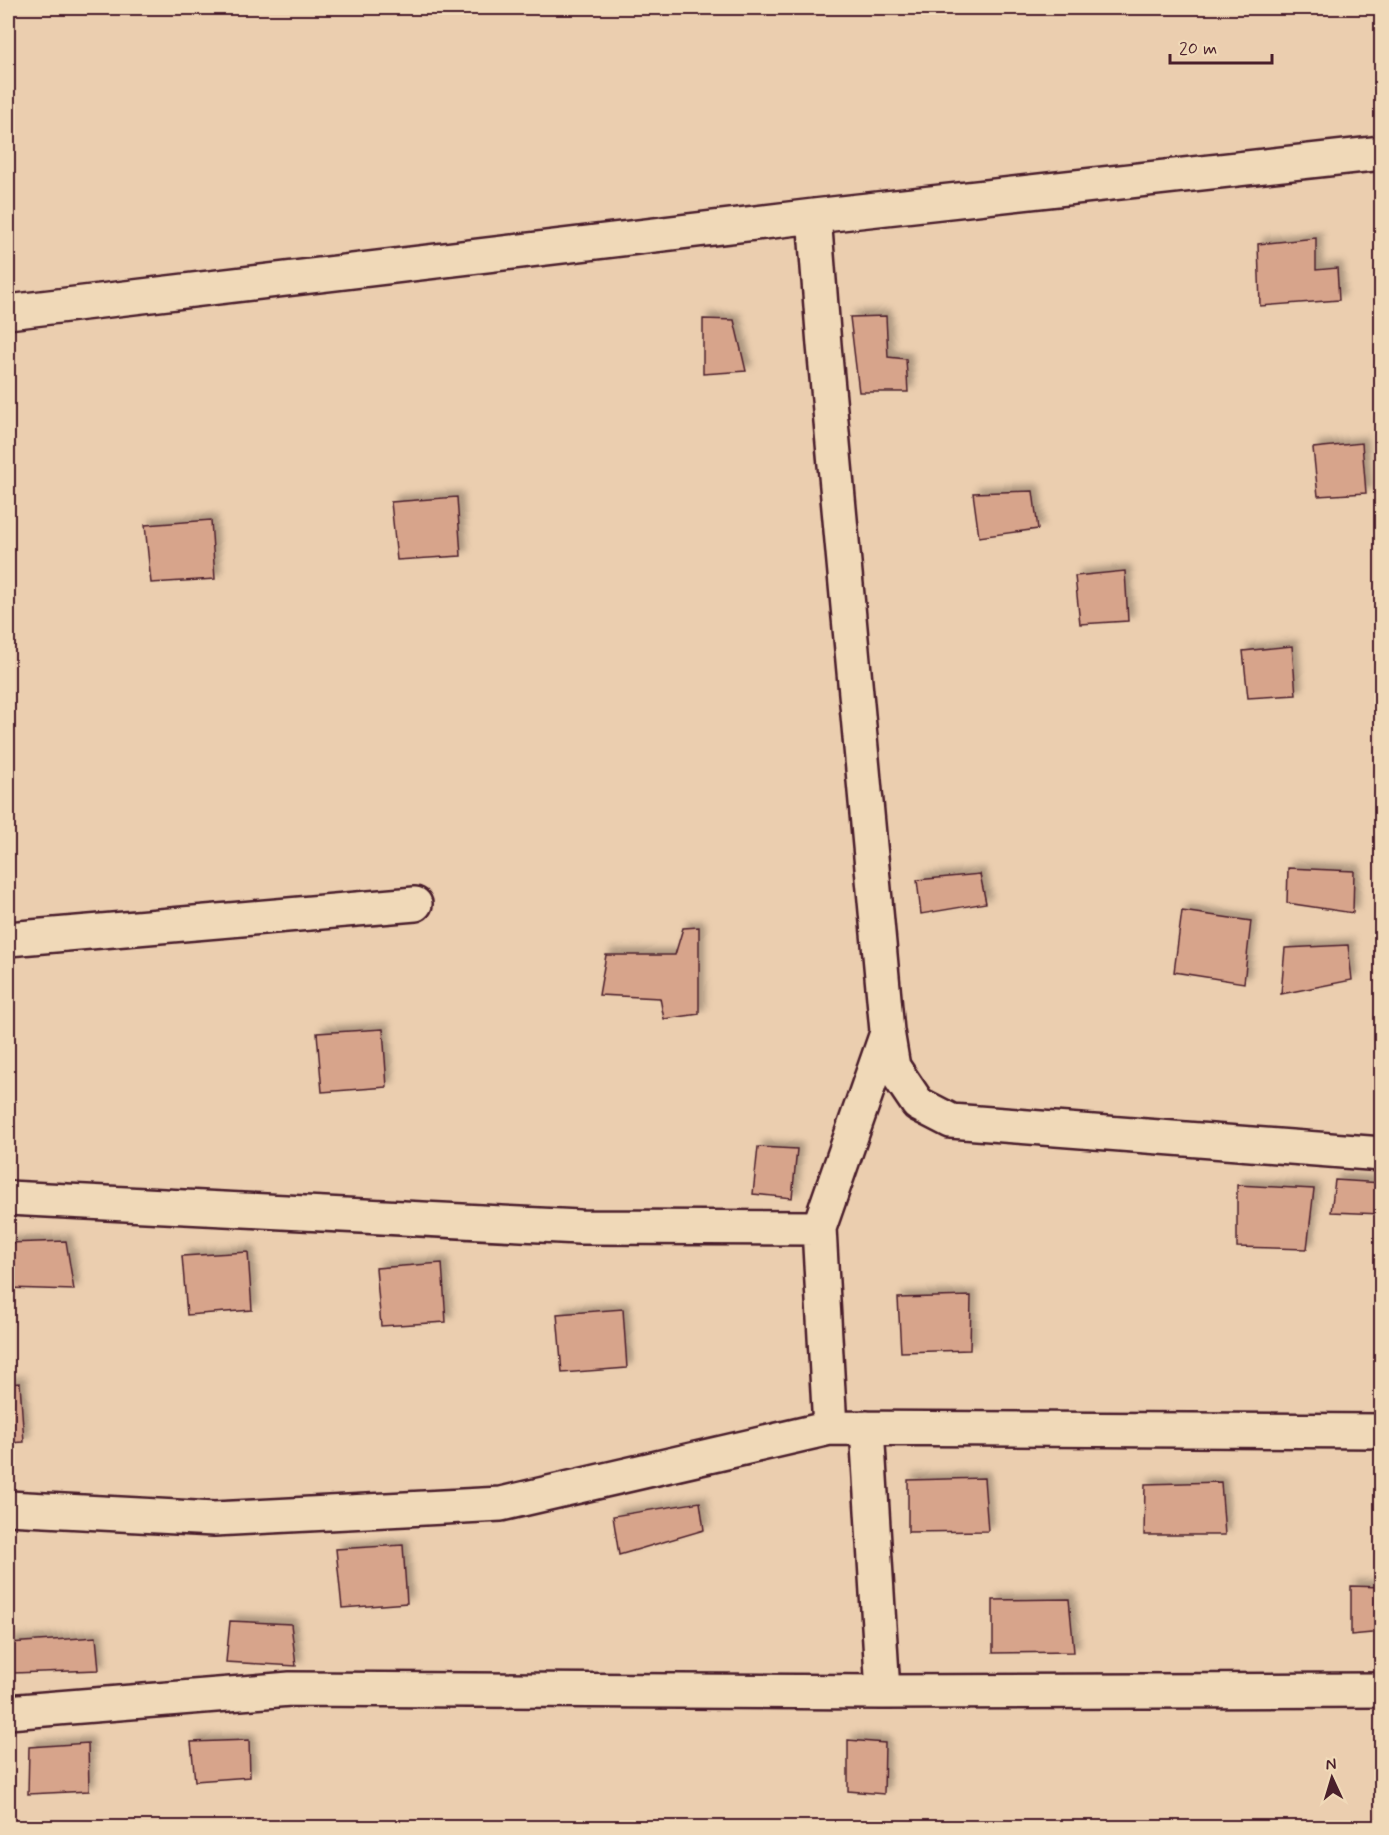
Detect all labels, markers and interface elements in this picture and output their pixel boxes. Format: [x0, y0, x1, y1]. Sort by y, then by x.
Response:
scale bar [1170, 27, 1272, 65]
text: 20 m [1179, 37, 1217, 61]
north arrow [1302, 1748, 1362, 1808]
text: N [1325, 1754, 1337, 1775]

